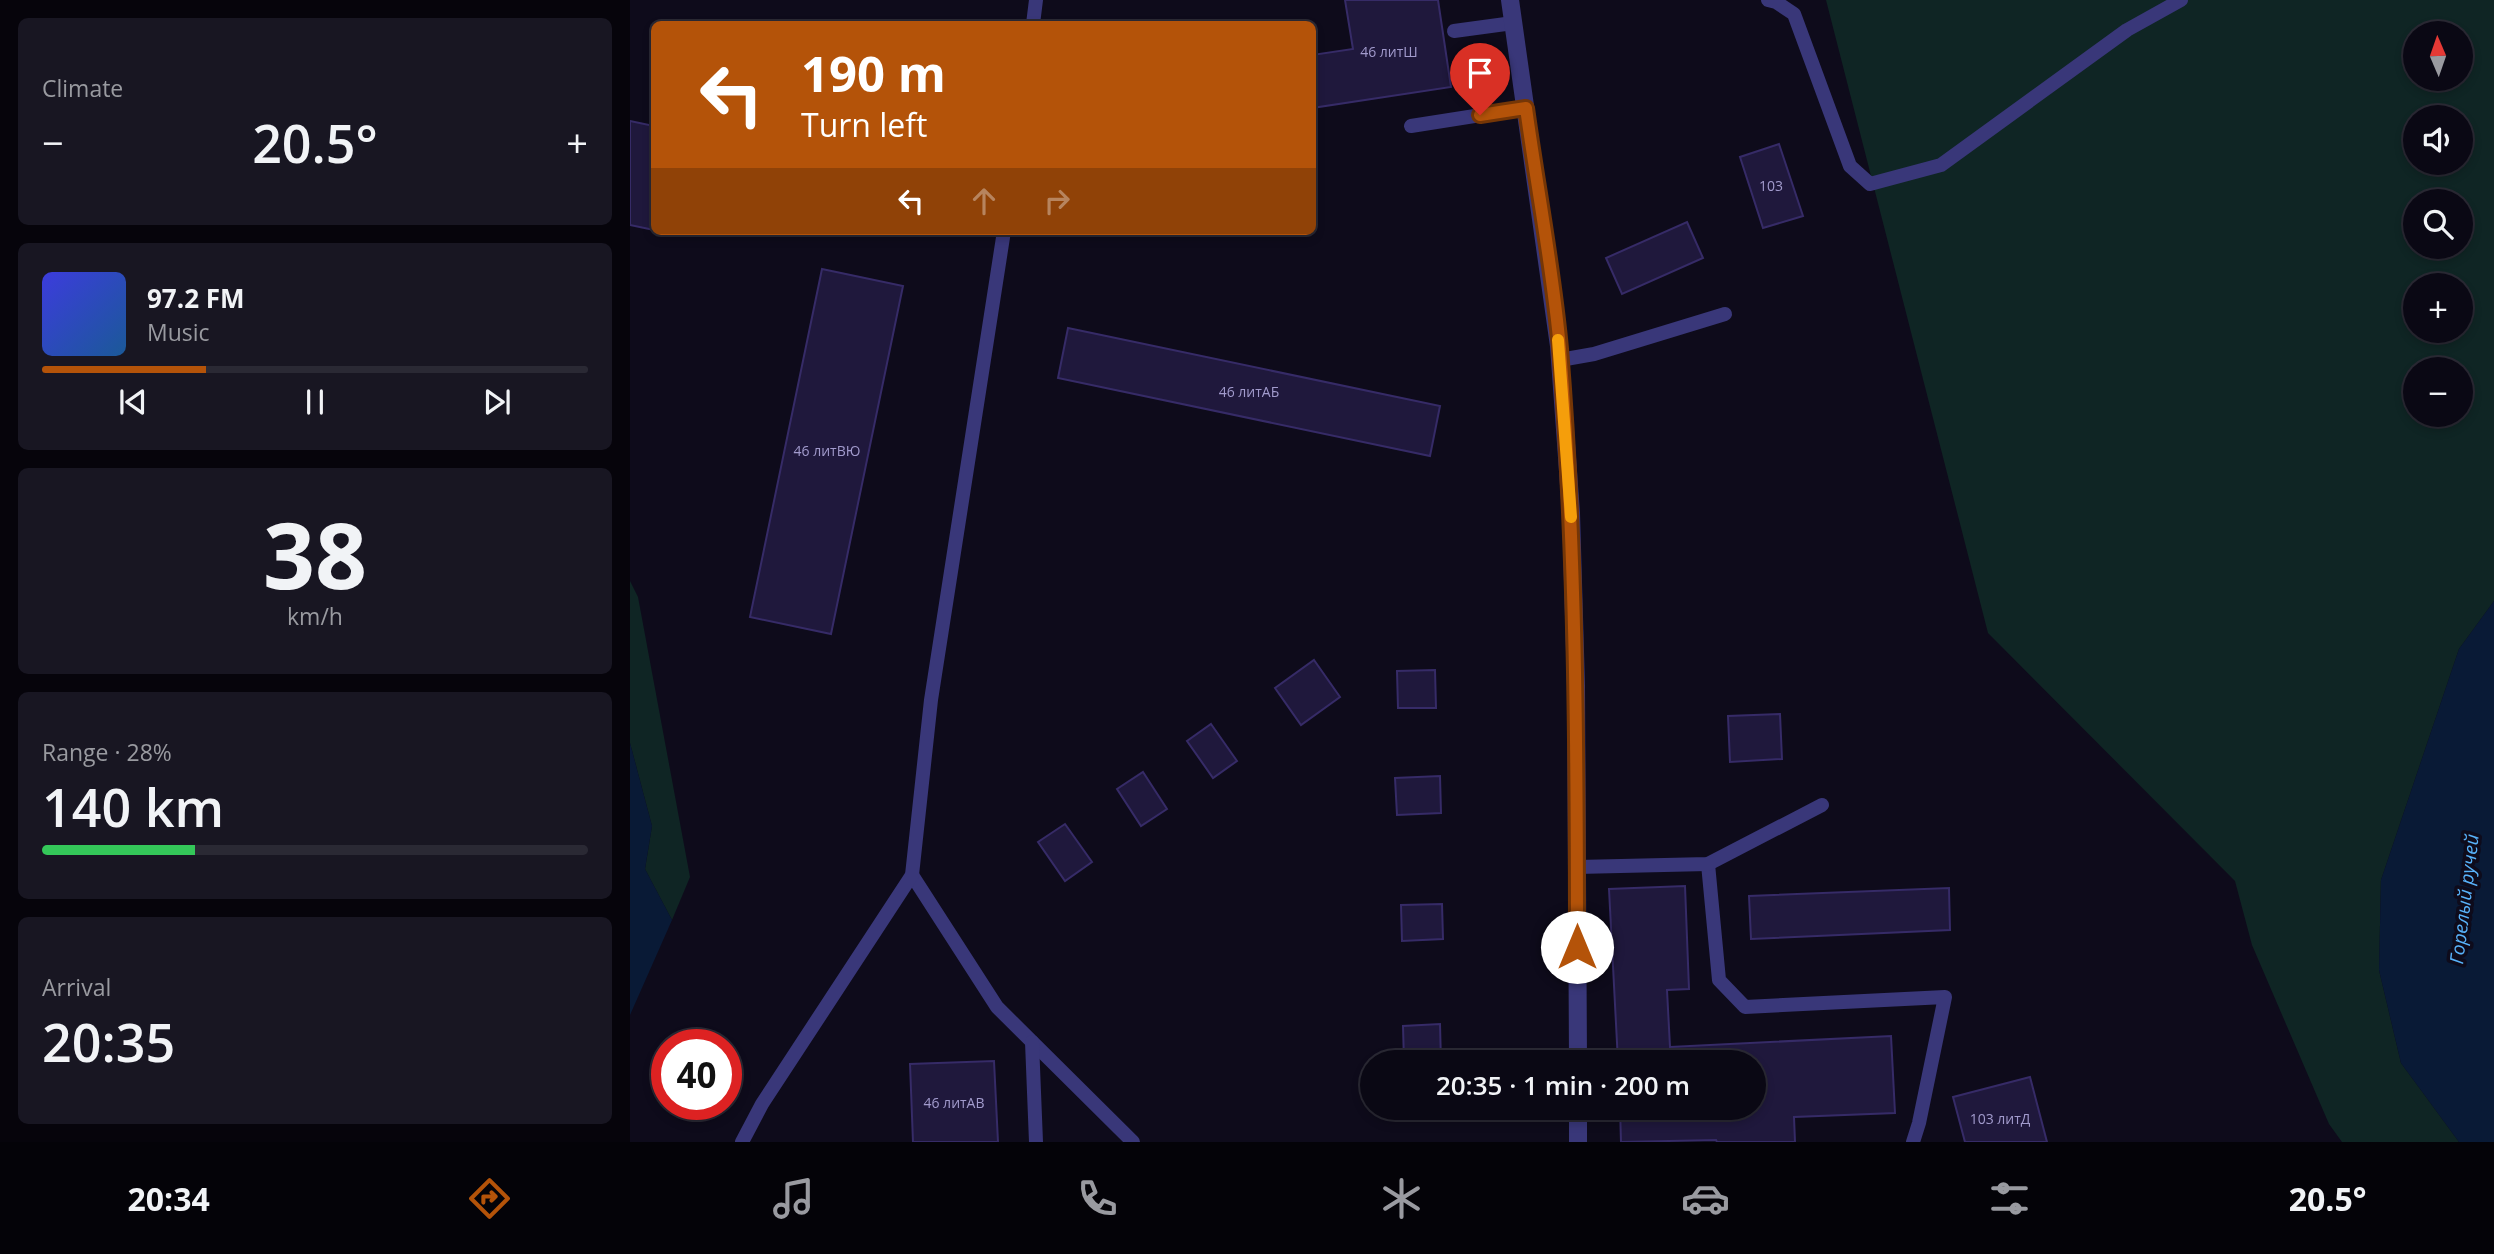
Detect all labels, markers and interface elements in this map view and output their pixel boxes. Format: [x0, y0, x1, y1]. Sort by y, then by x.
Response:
north arrow [2403, 21, 2473, 91]
map controls [2403, 21, 2473, 427]
text: 190 m [801, 40, 946, 106]
house number: 46 литШ [1360, 42, 1418, 61]
pin [1450, 43, 1510, 115]
icon: left [686, 49, 777, 140]
icon: arrive [1461, 54, 1499, 92]
text: Climate [42, 72, 123, 104]
text: Turn left [801, 103, 927, 146]
button: sound [2403, 105, 2473, 175]
text: 20.5° [252, 107, 378, 178]
text: − [42, 116, 64, 168]
text: + [566, 116, 588, 168]
house number: 103 [1759, 176, 1783, 195]
icon: left [892, 182, 930, 220]
icon: ahead [965, 182, 1003, 220]
icon: right [1038, 182, 1076, 220]
button: search [2403, 189, 2473, 259]
button: + [2403, 273, 2473, 343]
text: 97.2 FM [147, 280, 245, 316]
text: Music [147, 316, 210, 348]
button: − [2403, 357, 2473, 427]
house number: 46 литАБ [1219, 382, 1279, 401]
icon: previous [114, 383, 152, 421]
icon: pause [296, 383, 334, 421]
icon: next [478, 383, 516, 421]
house number: 46 литВЮ [794, 441, 860, 460]
text: 38 [263, 492, 367, 616]
text: km/h [287, 600, 343, 632]
text: Range · 28% [42, 736, 172, 768]
text: 140 km [42, 771, 224, 842]
water label: Горелый ручей [2443, 832, 2485, 965]
position arrow [1540, 910, 1614, 984]
text: Arrival [42, 971, 111, 1003]
text: 20:35 [42, 1006, 175, 1077]
speed limit sign: 40 [651, 1029, 742, 1120]
text: 20:35 · 1 min · 200 m [1436, 1067, 1690, 1103]
house number: 46 литАВ [923, 1093, 985, 1112]
house number: 103 литД [1970, 1109, 2031, 1128]
icon: directions [465, 1174, 514, 1223]
icon: music [769, 1174, 818, 1223]
icon: phone [1073, 1174, 1122, 1223]
icon: climate [1377, 1174, 1426, 1223]
icon: car [1681, 1174, 1730, 1223]
icon: filters [1985, 1174, 2034, 1223]
text: 20:34 [127, 1177, 210, 1220]
text: 20.5° [2289, 1177, 2366, 1220]

